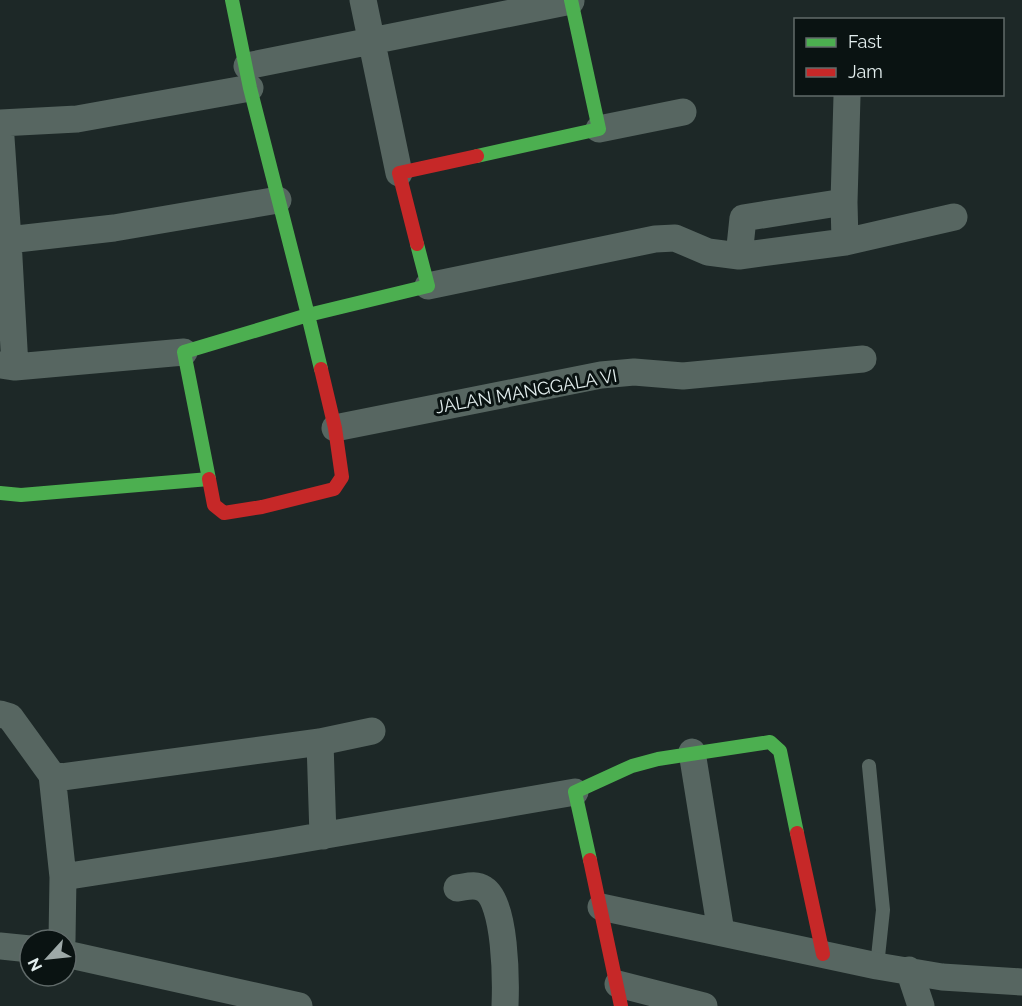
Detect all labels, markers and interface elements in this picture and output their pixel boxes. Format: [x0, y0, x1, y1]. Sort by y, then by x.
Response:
legend [794, 18, 1004, 96]
text: Fast [848, 31, 882, 52]
text: Jam [848, 61, 883, 82]
street label: JALAN MANGGALA VI [433, 365, 619, 417]
north arrow [18, 928, 78, 988]
text: N [24, 955, 46, 974]

